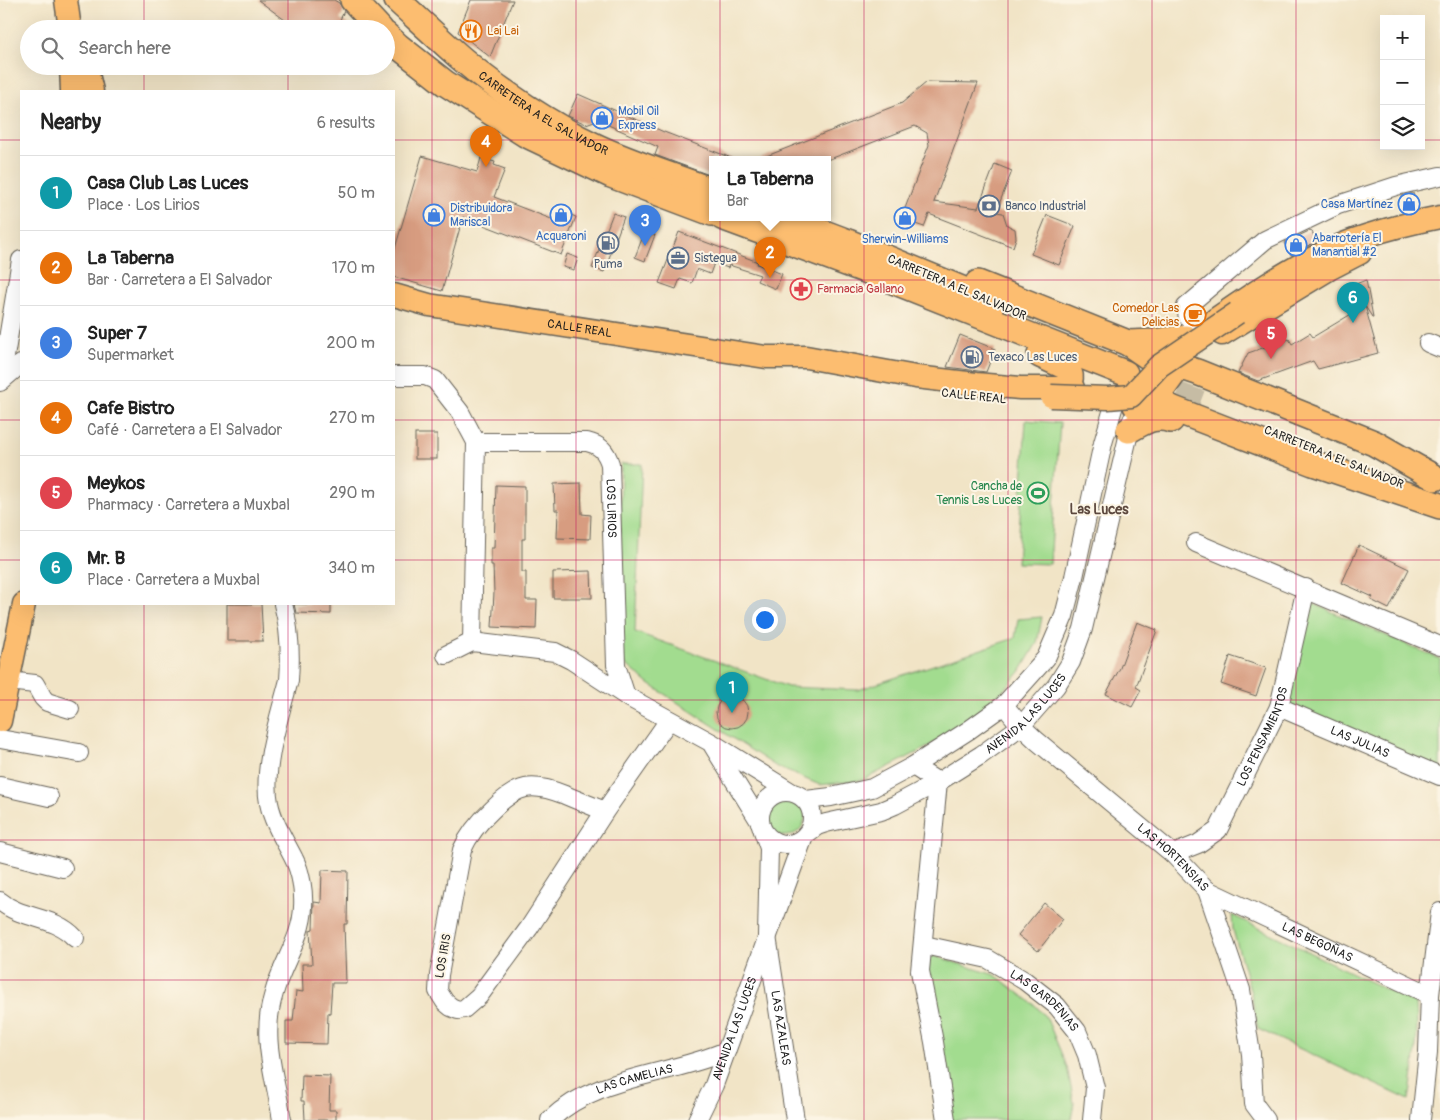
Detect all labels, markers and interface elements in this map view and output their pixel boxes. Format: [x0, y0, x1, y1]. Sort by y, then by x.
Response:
map controls [1380, 15, 1425, 150]
button: + [1380, 15, 1425, 60]
restaurant icon: Lai Lai [459, 19, 483, 43]
search box [20, 20, 395, 75]
place label: Lai Lai [487, 24, 519, 39]
icon: search [38, 34, 66, 62]
text: Search here [78, 36, 171, 60]
button: − [1380, 60, 1425, 105]
street label: CARRETERA A EL SALVADOR [475, 68, 610, 159]
place label: Mobil Oil Express [618, 104, 659, 133]
button: layers [1380, 105, 1425, 150]
shop icon: Mobil Oil Express [590, 106, 614, 130]
text: Nearby [40, 109, 101, 136]
text: 6 results [317, 113, 375, 133]
pin: 4 [470, 126, 502, 167]
popup [709, 156, 831, 221]
text: La Taberna [727, 167, 813, 191]
text: Casa Club Las Luces [87, 171, 248, 195]
text: 1 [53, 183, 59, 203]
text: 50 m [338, 183, 375, 203]
text: Bar [727, 191, 749, 211]
shop icon: Casa Martínez [1397, 192, 1421, 216]
bank icon: Banco Industrial [977, 194, 1001, 218]
text: Place · Los Lirios [87, 195, 200, 215]
place label: Casa Martínez [1321, 197, 1393, 212]
place label: Banco Industrial [1005, 199, 1086, 214]
place label: Distribuidora Mariscal [450, 201, 513, 230]
shop icon: Distribuidora Mariscal [422, 203, 446, 227]
shop icon: Acquaroni [549, 203, 573, 227]
pin: 3 [629, 205, 661, 246]
shop icon: Sherwin-Williams [893, 206, 917, 230]
place label: Acquaroni [536, 229, 586, 244]
fuel station icon: Puma [596, 231, 620, 255]
place label: Abarrotería El Manantial #2 [1312, 231, 1382, 260]
place label: Sherwin-Williams [862, 232, 949, 247]
shop icon: Abarrotería El Manantial #2 [1284, 233, 1308, 257]
pin: 2 [754, 237, 786, 278]
text: La Taberna [87, 246, 174, 270]
office icon: Sistegua [666, 246, 690, 270]
place label: Sistegua [694, 251, 737, 266]
street label: CARRETERA A EL SALVADOR [885, 251, 1028, 324]
place label: Puma [594, 257, 623, 272]
text: 2 [52, 258, 60, 278]
text: 170 m [332, 258, 375, 278]
text: Bar · Carretera a El Salvador [87, 270, 272, 290]
pharmacy icon: Farmacia Gallano [789, 277, 813, 301]
place label: Farmacia Gallano [817, 282, 905, 297]
pin: 6 [1337, 282, 1369, 323]
place label: Comedor Las Delicias [1112, 301, 1180, 330]
cafe icon: Comedor Las Delicias [1183, 303, 1207, 327]
street label: CALLE REAL [546, 316, 613, 341]
pin: 5 [1255, 318, 1287, 359]
text: Super 7 [87, 321, 147, 345]
text: 3 [52, 333, 60, 353]
text: 200 m [327, 333, 375, 353]
text: Supermarket [87, 345, 174, 365]
fuel station icon: Texaco Las Luces [960, 345, 984, 369]
place label: Texaco Las Luces [988, 350, 1078, 365]
street label: CALLE REAL [941, 386, 1007, 407]
text: Cafe Bistro [87, 396, 175, 420]
text: 4 [51, 408, 61, 428]
text: 270 m [329, 408, 375, 428]
text: Café · Carretera a El Salvador [87, 420, 282, 440]
street label: CARRETERA A EL SALVADOR [1262, 423, 1406, 492]
text: Meykos [87, 471, 145, 495]
street label: LOS LIRIOS [602, 479, 619, 538]
place label: Cancha de Tennis Las Luces [936, 479, 1023, 508]
sports icon: Cancha de Tennis Las Luces [1026, 481, 1050, 505]
text: 5 [52, 483, 60, 503]
text: 290 m [329, 483, 375, 503]
text: Pharmacy · Carretera a Muxbal [87, 495, 290, 515]
district label: Las Luces [1070, 501, 1129, 518]
text: Mr. B [87, 546, 125, 570]
text: 6 [51, 558, 61, 578]
text: 340 m [328, 558, 375, 578]
text: Place · Carretera a Muxbal [87, 570, 260, 590]
your location [752, 607, 778, 633]
street label: AVENIDA LAS LUCES [983, 671, 1070, 757]
pin: 1 [716, 672, 748, 713]
street label: LOS PENSAMIENTOS [1234, 686, 1291, 789]
street label: LAS JULIAS [1328, 723, 1392, 761]
street label: LAS HORTENSIAS [1134, 820, 1211, 895]
street label: LAS BEGOÑAS [1279, 919, 1355, 965]
street label: LOS IRIS [432, 933, 455, 979]
street label: LAS GARDENIAS [1007, 967, 1081, 1035]
street label: AVENIDA LAS LUCES [709, 975, 760, 1082]
street label: LAS AZALEAS [767, 989, 794, 1067]
street label: LAS CAMELIAS [594, 1061, 674, 1098]

